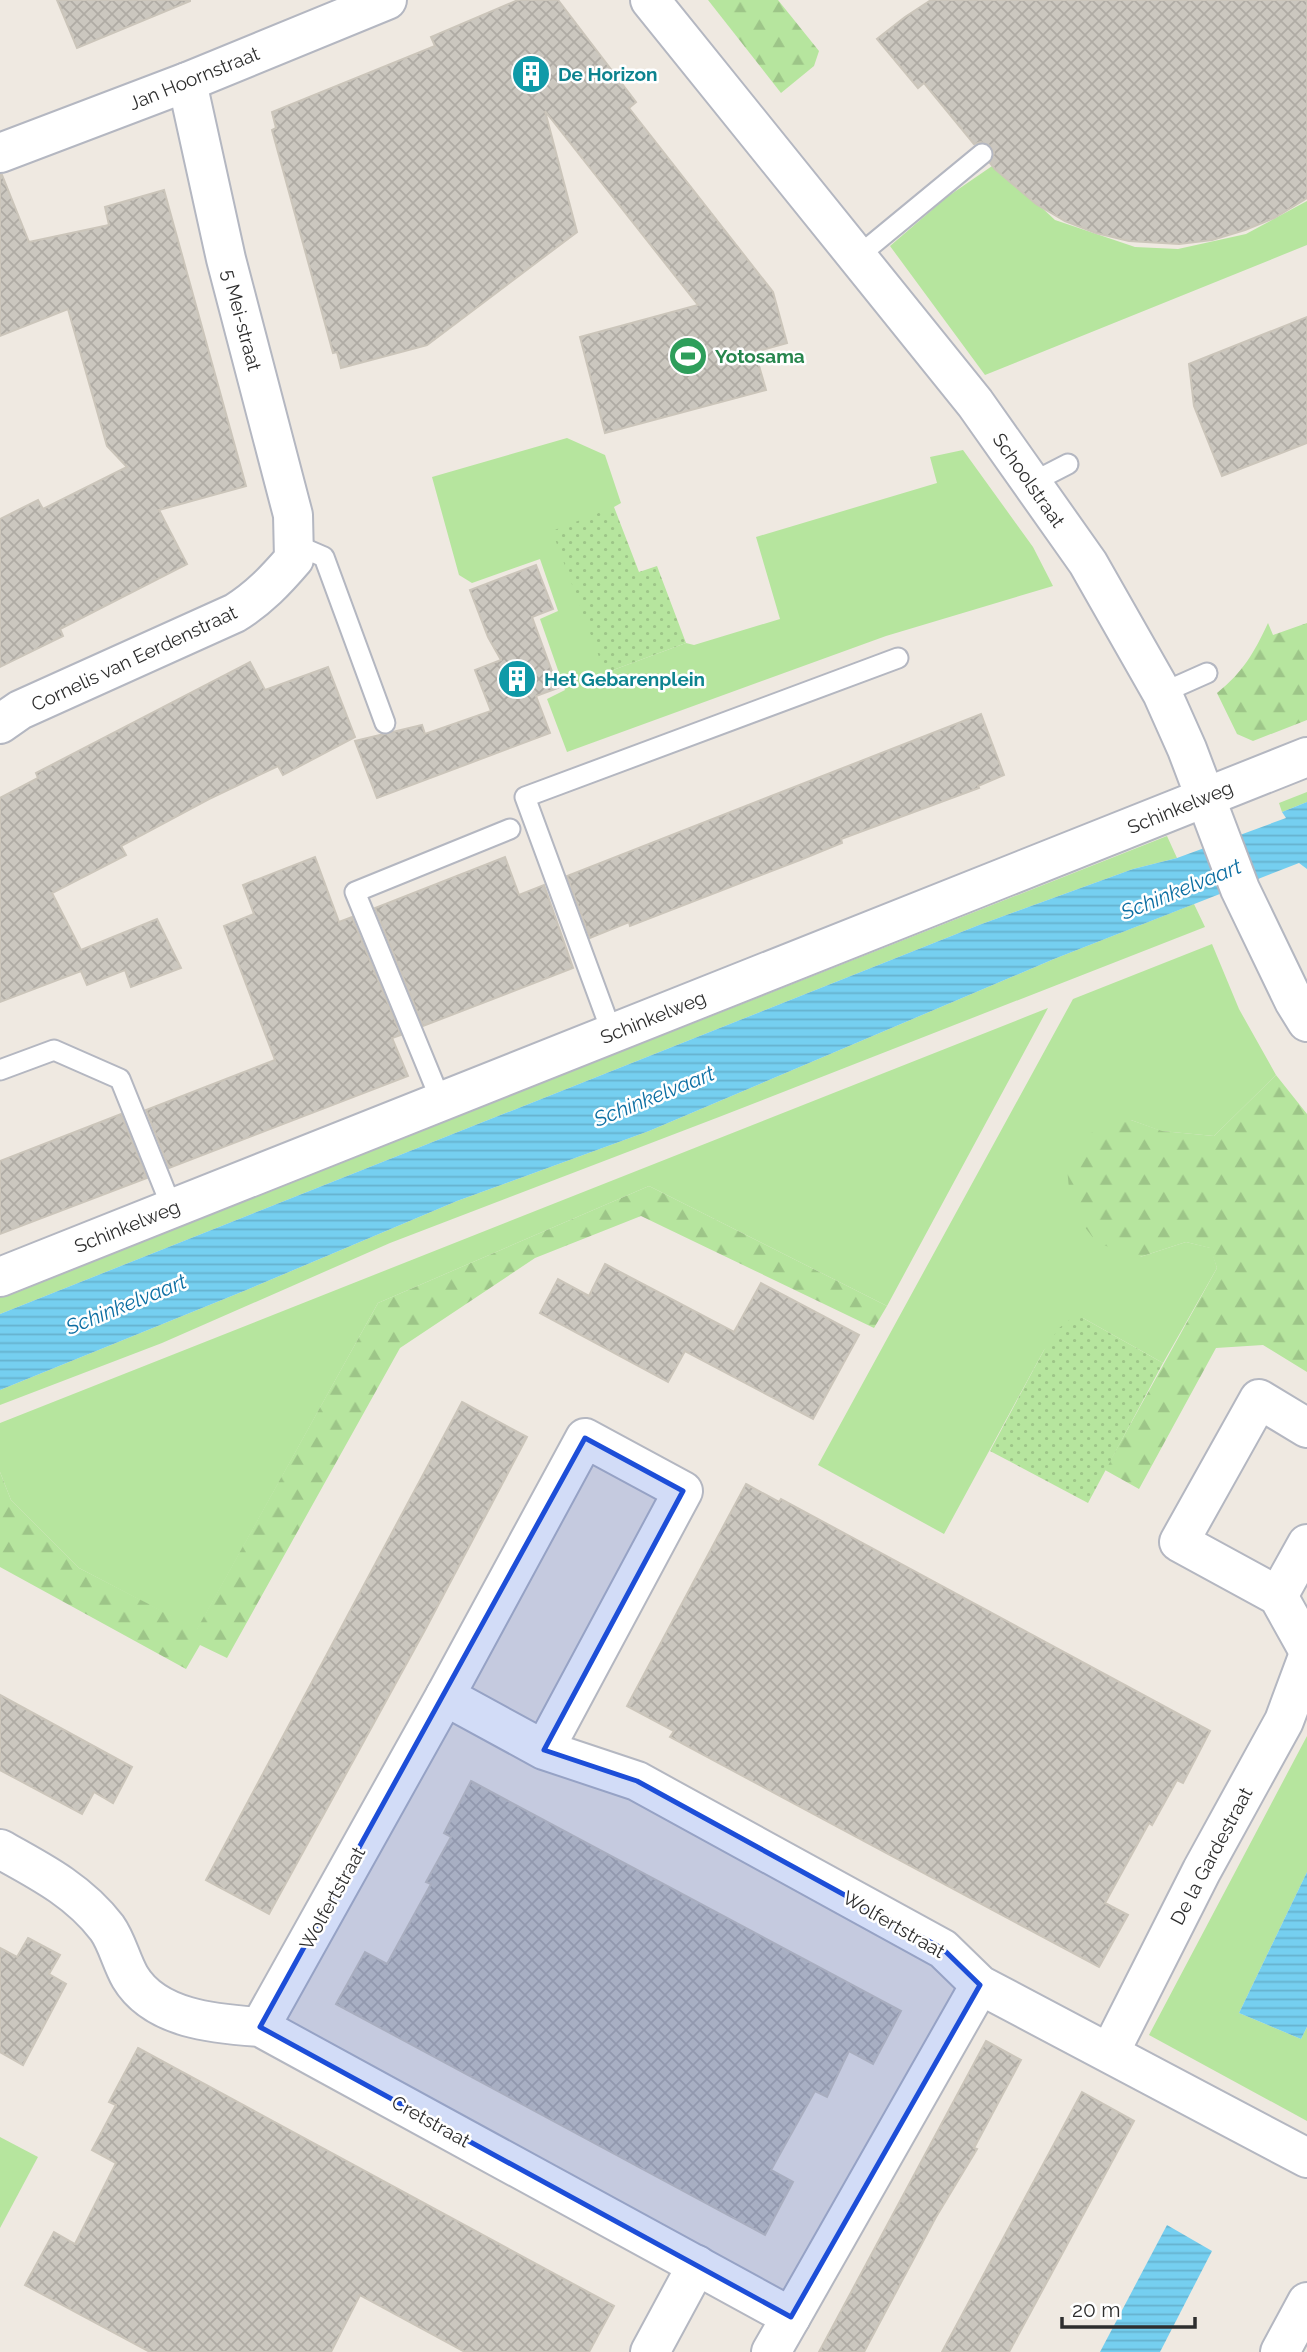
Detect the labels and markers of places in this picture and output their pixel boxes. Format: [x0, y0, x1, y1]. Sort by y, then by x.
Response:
building icon: De Horizon [510, 53, 552, 95]
place label: De Horizon [558, 63, 657, 85]
sports icon: Yotosama [667, 335, 709, 377]
place label: Yotosama [715, 345, 805, 367]
building icon: Het Gebarenplein [496, 658, 538, 700]
place label: Het Gebarenplein [544, 668, 705, 690]

